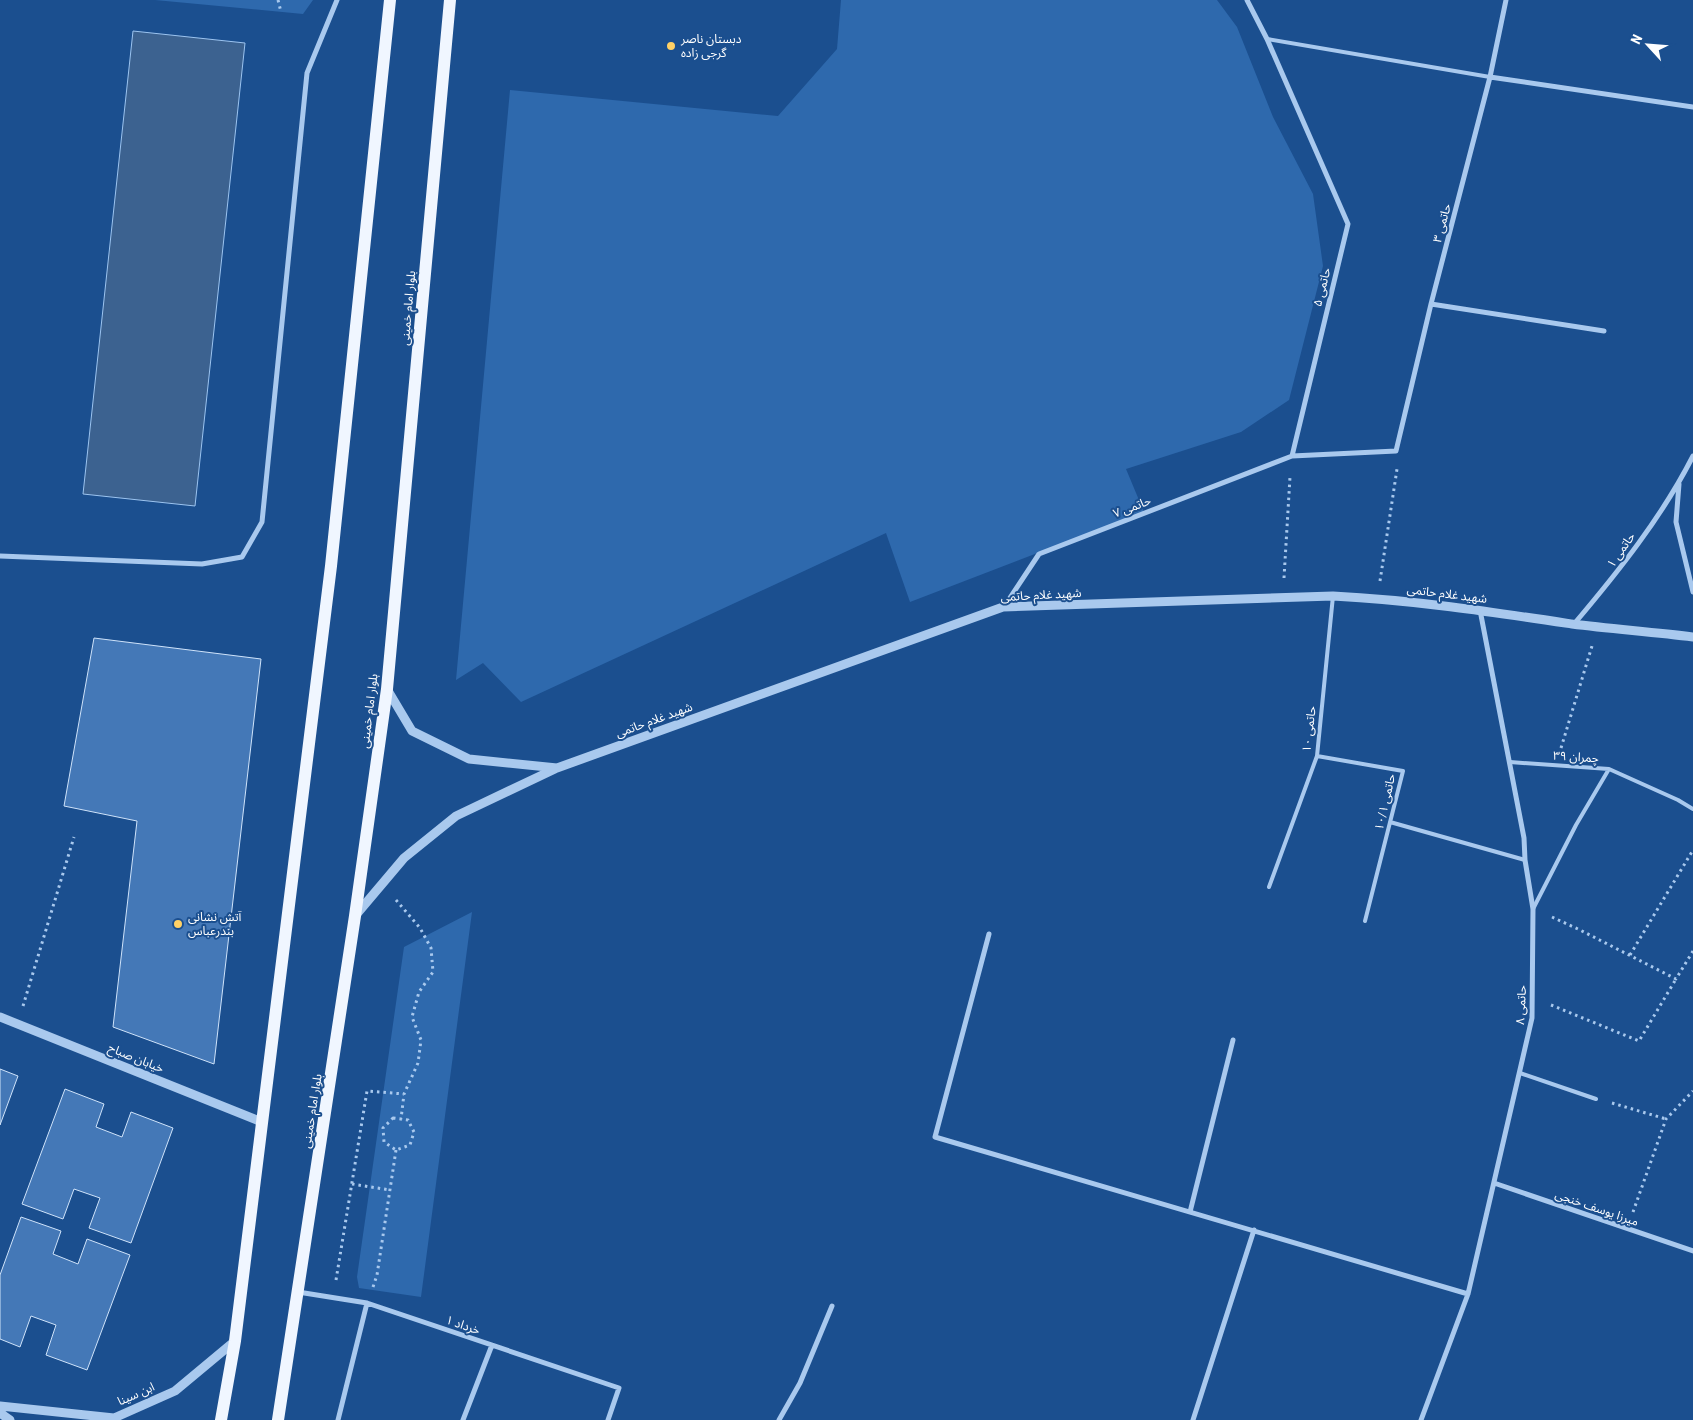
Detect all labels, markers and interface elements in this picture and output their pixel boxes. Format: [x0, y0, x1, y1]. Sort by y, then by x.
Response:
north arrow [1623, 20, 1673, 70]
place label: دبستان ناصر گرجی زاده [680, 32, 742, 60]
text: N [1627, 32, 1645, 47]
marker: دبستان ناصر گرجی زاده [665, 40, 677, 52]
street label: حاتمی ۳ [1430, 202, 1454, 244]
street label: حاتمی ۵ [1310, 266, 1334, 308]
street label: بلوار امام خمینی [398, 270, 420, 346]
street label: حاتمی ۷ [1111, 493, 1153, 521]
street label: حاتمی ۱ [1604, 530, 1638, 570]
street label: شهید غلام حاتمی [1406, 582, 1488, 608]
street label: شهید غلام حاتمی [1000, 586, 1082, 606]
street label: بلوار امام خمینی [357, 673, 383, 749]
street label: شهید غلام حاتمی [614, 700, 695, 742]
street label: حاتمی ۱۰ [1299, 705, 1319, 753]
street label: چمران ۳۹ [1552, 748, 1599, 767]
street label: حاتمی ۱۰/۱ [1372, 772, 1398, 832]
place label: آتش نشانی بندرعباس [188, 910, 242, 938]
marker: آتش نشانی بندرعباس [172, 918, 184, 930]
street label: حاتمی ۸ [1513, 985, 1529, 1025]
street label: خیابان صباح [105, 1040, 166, 1077]
street label: بلوار امام خمینی [299, 1073, 327, 1150]
street label: میرزا یوسف خنجی [1553, 1187, 1641, 1229]
street label: خرداد ۱ [444, 1313, 482, 1337]
street label: ابن سینا [115, 1380, 157, 1408]

